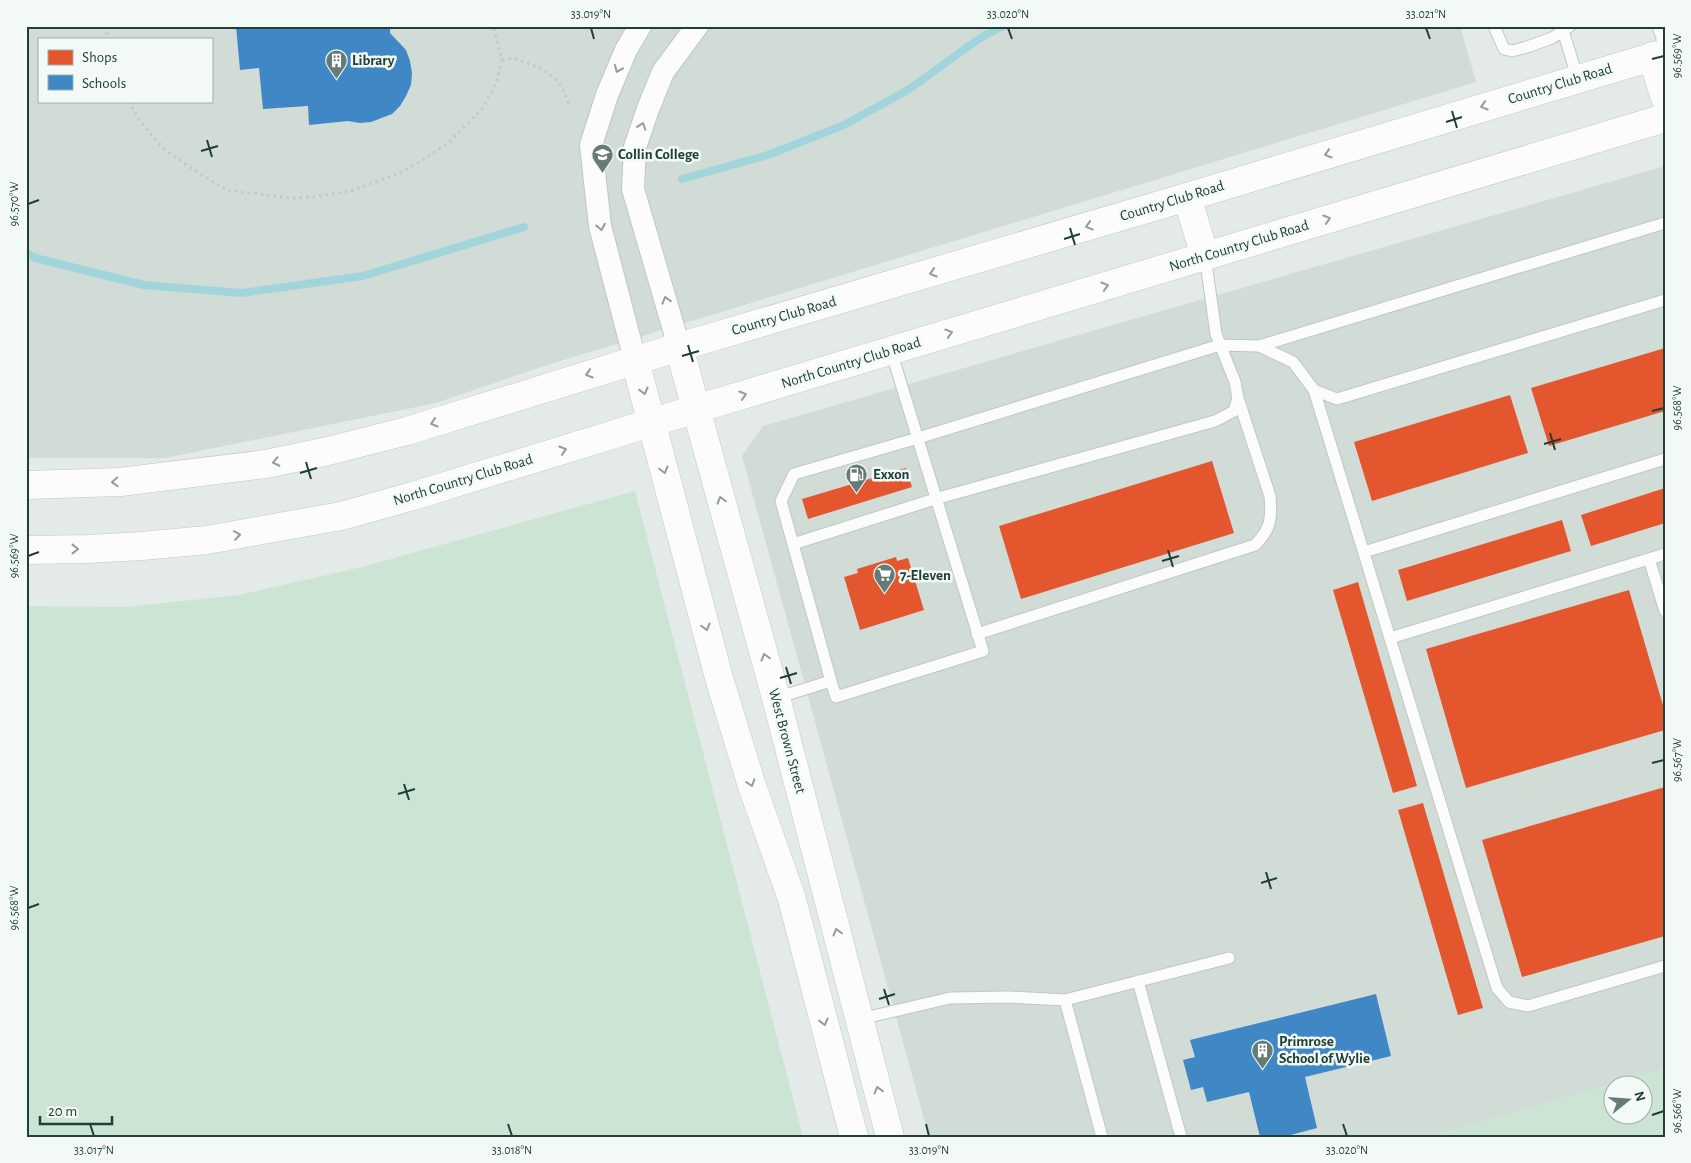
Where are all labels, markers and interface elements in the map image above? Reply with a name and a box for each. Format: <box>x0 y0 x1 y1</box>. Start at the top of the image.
text: 33.019°N <box>571 8 611 20</box>
text: 33.020°N <box>987 8 1029 20</box>
text: 33.021°N <box>1406 8 1446 20</box>
text: 96.569°W <box>1671 33 1683 78</box>
legend <box>38 38 212 102</box>
building icon: Library <box>324 48 348 79</box>
text: Shops <box>82 50 117 65</box>
place label: Library <box>352 53 395 68</box>
street label: Country Club Road <box>1506 61 1614 107</box>
one-way arrow <box>614 64 624 73</box>
text: Schools <box>82 76 126 91</box>
one-way arrow <box>1480 101 1488 111</box>
one-way arrow <box>636 122 646 130</box>
school or university icon: Collin College <box>590 142 614 173</box>
place label: Collin College <box>618 147 699 162</box>
one-way arrow <box>1325 148 1333 158</box>
street label: Country Club Road <box>1118 178 1226 224</box>
text: 96.570°W <box>8 181 20 226</box>
one-way arrow <box>1323 215 1331 225</box>
street label: North Country Club Road <box>1167 218 1311 274</box>
one-way arrow <box>1086 221 1094 231</box>
one-way arrow <box>595 222 605 231</box>
one-way arrow <box>930 267 938 277</box>
one-way arrow <box>1100 282 1108 292</box>
street label: Country Club Road <box>730 294 838 338</box>
one-way arrow <box>661 296 671 304</box>
one-way arrow <box>944 329 953 339</box>
street label: North Country Club Road <box>779 335 923 391</box>
one-way arrow <box>585 369 593 379</box>
text: 96.568°W <box>1671 385 1683 430</box>
one-way arrow <box>638 387 648 395</box>
one-way arrow <box>738 391 747 401</box>
one-way arrow <box>430 417 438 427</box>
one-way arrow <box>558 446 567 456</box>
street label: North Country Club Road <box>391 452 535 508</box>
one-way arrow <box>272 456 281 467</box>
fuel station icon: Exxon <box>845 462 869 493</box>
one-way arrow <box>659 465 669 473</box>
place label: Exxon <box>873 467 910 482</box>
one-way arrow <box>111 477 119 488</box>
one-way arrow <box>717 497 727 505</box>
one-way arrow <box>232 530 241 540</box>
text: 96.569°W <box>8 533 20 578</box>
one-way arrow <box>72 544 79 554</box>
supermarket icon: 7-Eleven <box>872 563 896 594</box>
place label: 7-Eleven <box>900 568 951 583</box>
one-way arrow <box>700 623 710 631</box>
one-way arrow <box>760 652 771 661</box>
street label: West Brown Street <box>766 687 808 795</box>
text: 96.567°W <box>1671 738 1683 782</box>
one-way arrow <box>746 778 756 787</box>
text: 96.568°W <box>8 885 20 930</box>
one-way arrow <box>833 929 843 937</box>
one-way arrow <box>818 1017 829 1026</box>
place label: Primrose School of Wylie <box>1279 1034 1370 1066</box>
building icon: Primrose School of Wylie <box>1251 1038 1275 1069</box>
north arrow <box>1604 1076 1654 1126</box>
one-way arrow <box>873 1085 884 1094</box>
text: 96.566°W <box>1671 1088 1683 1133</box>
text: N <box>1631 1090 1648 1103</box>
scale bar <box>40 1093 112 1125</box>
text: 20 m <box>48 1104 77 1119</box>
text: 33.017°N <box>74 1144 114 1156</box>
text: 33.018°N <box>492 1144 532 1156</box>
text: 33.019°N <box>909 1144 949 1156</box>
text: 33.020°N <box>1326 1144 1368 1156</box>

